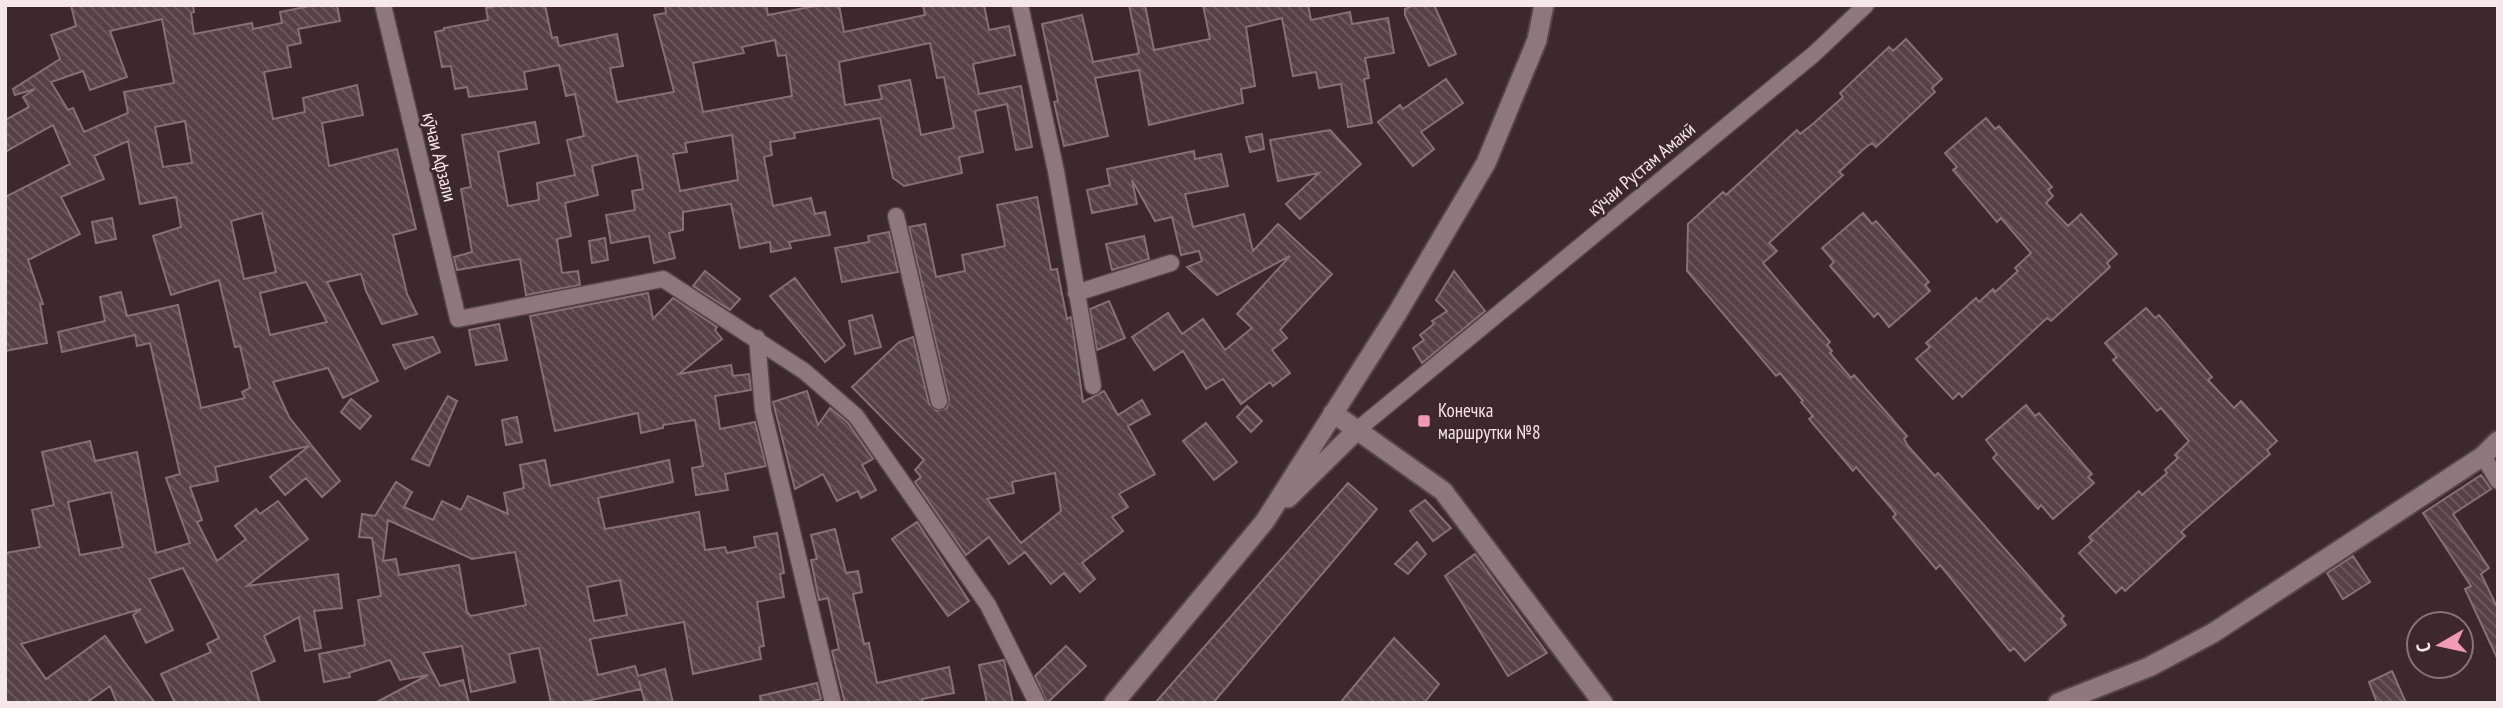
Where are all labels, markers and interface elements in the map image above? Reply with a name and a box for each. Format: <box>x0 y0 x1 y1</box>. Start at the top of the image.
street label: кӯчаи Афзали <box>417 110 463 204</box>
street label: кӯчаи Рустам Амакӣ <box>1582 117 1700 221</box>
place label: Конечка маршрутки №8 <box>1438 398 1540 444</box>
marker: Конечка маршрутки №8 <box>1416 413 1432 429</box>
north arrow <box>2405 610 2475 680</box>
text: С <box>2411 641 2436 654</box>

